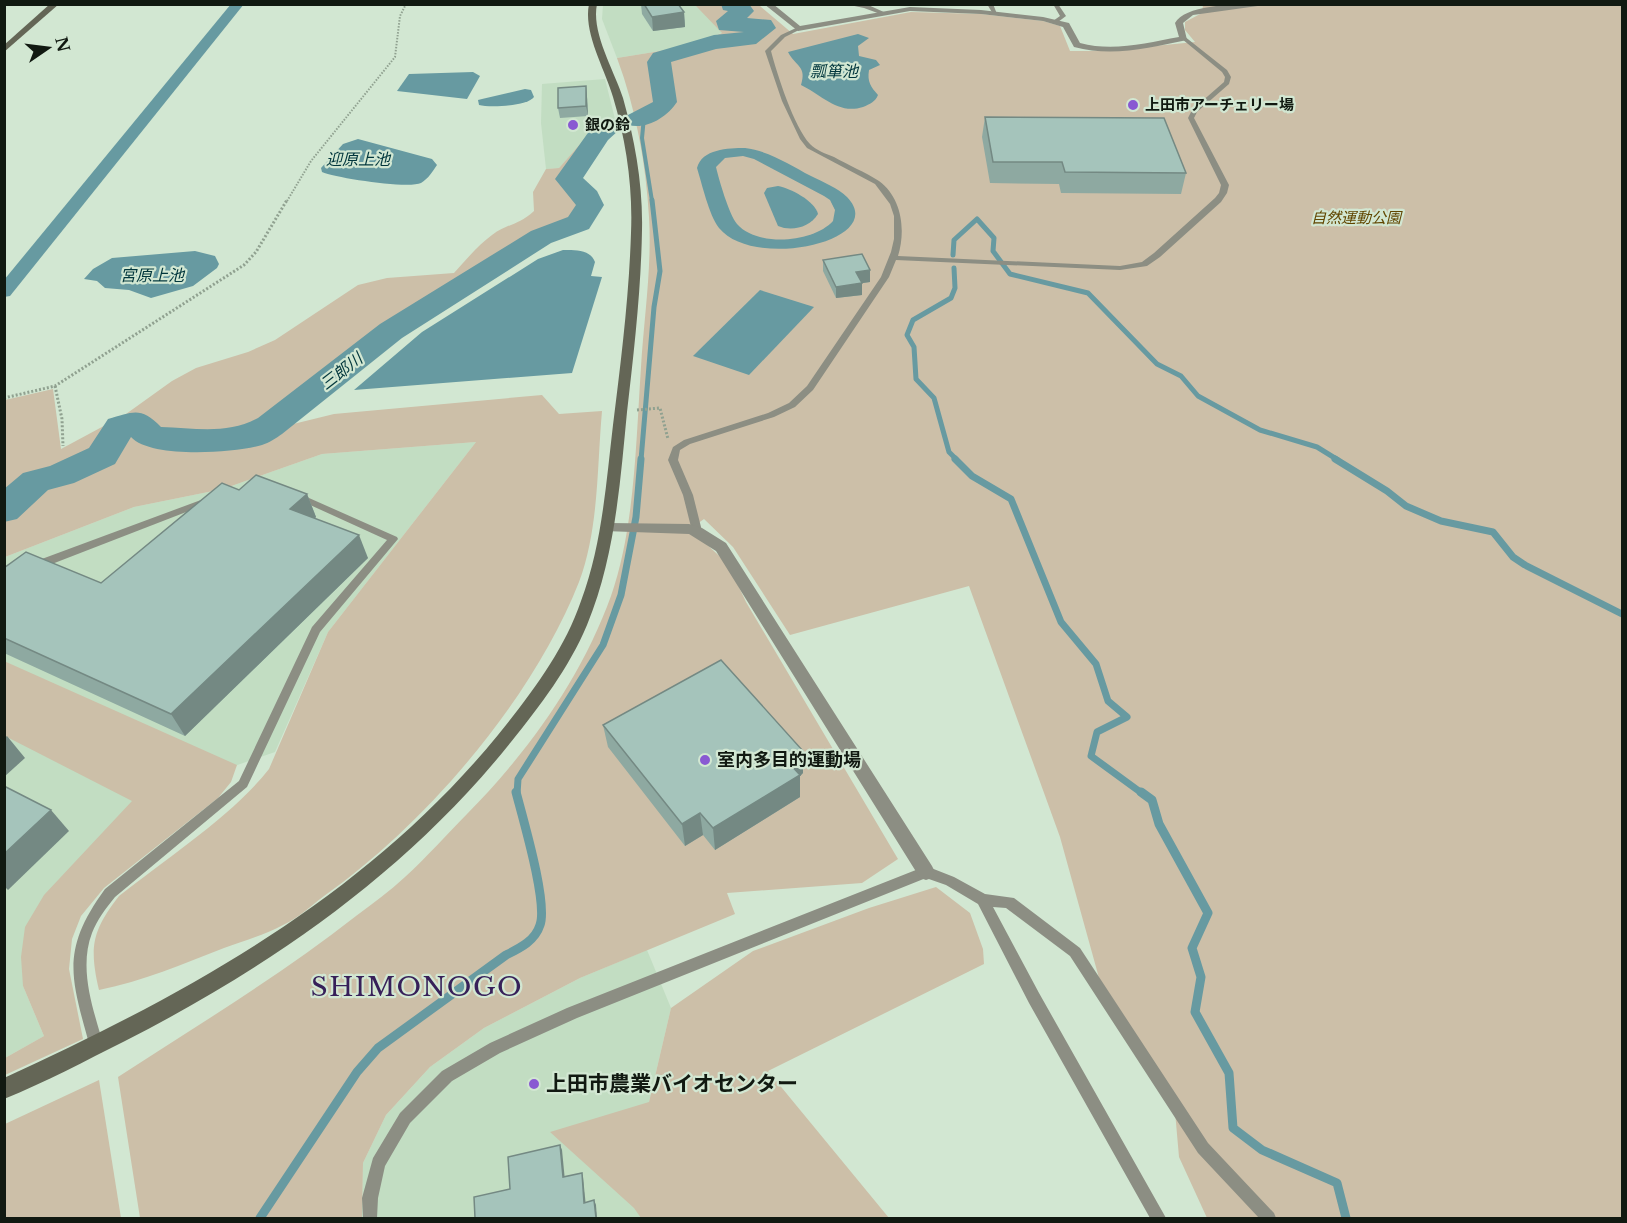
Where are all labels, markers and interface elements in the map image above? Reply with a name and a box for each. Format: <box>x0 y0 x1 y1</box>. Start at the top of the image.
north arrow <box>18 18 78 78</box>
text: N <box>51 35 74 54</box>
water label: 瓢箪池 <box>810 61 860 81</box>
place label: 上田市アーチェリー場 <box>1145 95 1294 114</box>
marker: 上田市アーチェリー場 <box>1126 98 1140 112</box>
place label: 銀の鈴 <box>585 115 630 134</box>
marker: 銀の鈴 <box>566 118 580 132</box>
water label: 迎原上池 <box>326 149 392 169</box>
park label: 自然運動公園 <box>1311 208 1403 227</box>
water label: 宮原上池 <box>120 265 186 285</box>
water label: 三郎川 <box>316 347 368 394</box>
place label: 室内多目的運動場 <box>717 749 861 771</box>
marker: 室内多目的運動場 <box>698 753 712 767</box>
district label: SHIMONOGO <box>311 971 523 1003</box>
place label: 上田市農業バイオセンター <box>546 1071 798 1097</box>
marker: 上田市農業バイオセンター <box>527 1077 541 1091</box>

